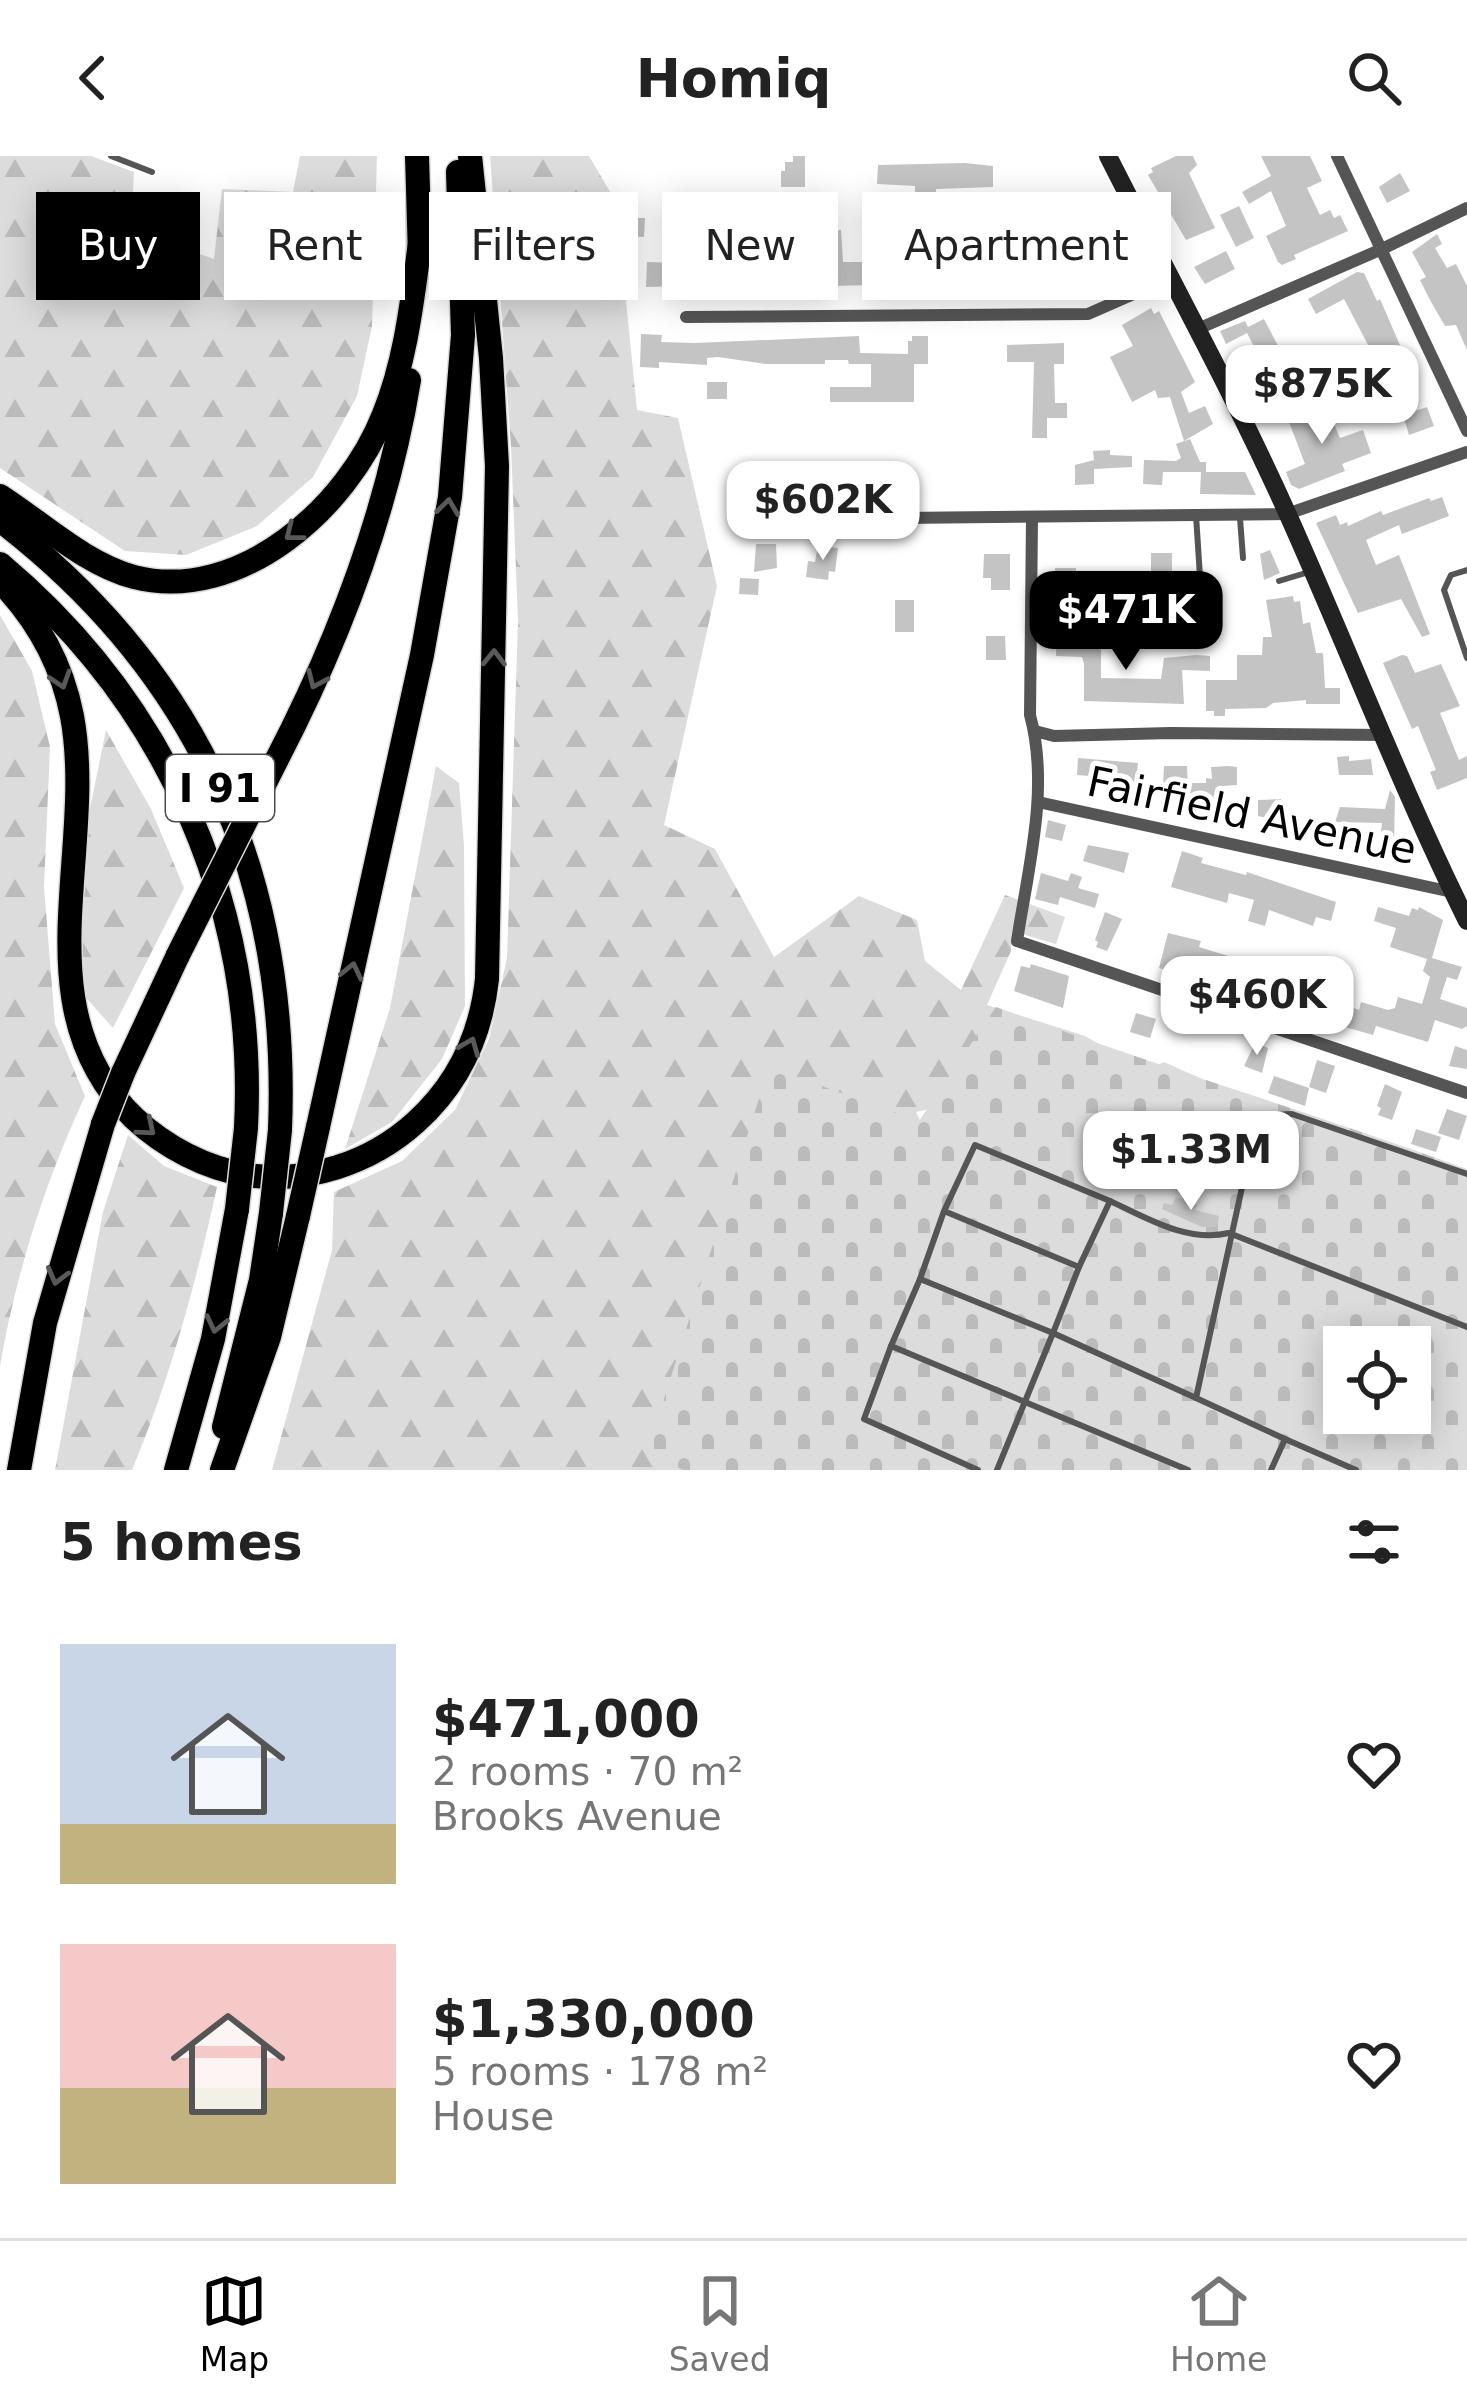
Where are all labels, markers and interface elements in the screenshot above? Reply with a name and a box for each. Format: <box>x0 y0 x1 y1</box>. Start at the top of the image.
icon: back <box>60 45 126 111</box>
icon: search <box>1341 45 1407 111</box>
text: Homiq <box>636 47 831 110</box>
chip: Buy <box>36 192 200 300</box>
chip: Rent <box>224 192 405 300</box>
chip: Filters <box>429 192 638 300</box>
chip: New <box>662 192 838 300</box>
chip: Apartment <box>862 192 1171 300</box>
pin: $875K <box>1238 345 1406 447</box>
text: $875K <box>1253 361 1391 406</box>
pin: $602K <box>739 461 907 563</box>
text: $602K <box>754 477 892 522</box>
one-way arrow <box>434 498 460 517</box>
one-way arrow <box>284 519 306 540</box>
pin: $471K <box>1042 571 1210 673</box>
text: $471K <box>1057 587 1195 632</box>
one-way arrow <box>480 648 506 667</box>
one-way arrow <box>47 668 71 689</box>
one-way arrow <box>306 668 330 690</box>
road number: I 91 <box>166 755 274 821</box>
street label: Fairfield Avenue <box>1083 757 1421 874</box>
pin: $460K <box>1173 956 1341 1058</box>
one-way arrow <box>338 962 363 982</box>
text: $460K <box>1188 972 1326 1017</box>
one-way arrow <box>456 1036 480 1057</box>
pin: $1.33M <box>1093 1111 1289 1213</box>
one-way arrow <box>133 1113 155 1135</box>
text: $1.33M <box>1110 1127 1272 1172</box>
one-way arrow <box>46 1265 71 1286</box>
one-way arrow <box>204 1314 229 1334</box>
map controls <box>1323 1326 1431 1434</box>
button: locate <box>1323 1326 1431 1434</box>
icon: filters <box>1341 1509 1407 1575</box>
text: 5 homes <box>60 1513 303 1572</box>
text: $471,000 <box>432 1690 700 1749</box>
icon: home <box>156 1692 300 1836</box>
icon: heart <box>1341 1731 1407 1797</box>
text: 2 rooms · 70 m² <box>432 1749 743 1794</box>
text: Brooks Avenue <box>432 1794 722 1839</box>
text: $1,330,000 <box>432 1990 755 2049</box>
icon: home <box>156 1992 300 2136</box>
icon: heart <box>1341 2031 1407 2097</box>
text: 5 rooms · 178 m² <box>432 2049 768 2094</box>
text: House <box>432 2094 554 2139</box>
tab: Map <box>200 2268 269 2379</box>
tab: Saved <box>669 2268 771 2379</box>
tab: Home <box>1170 2268 1267 2379</box>

